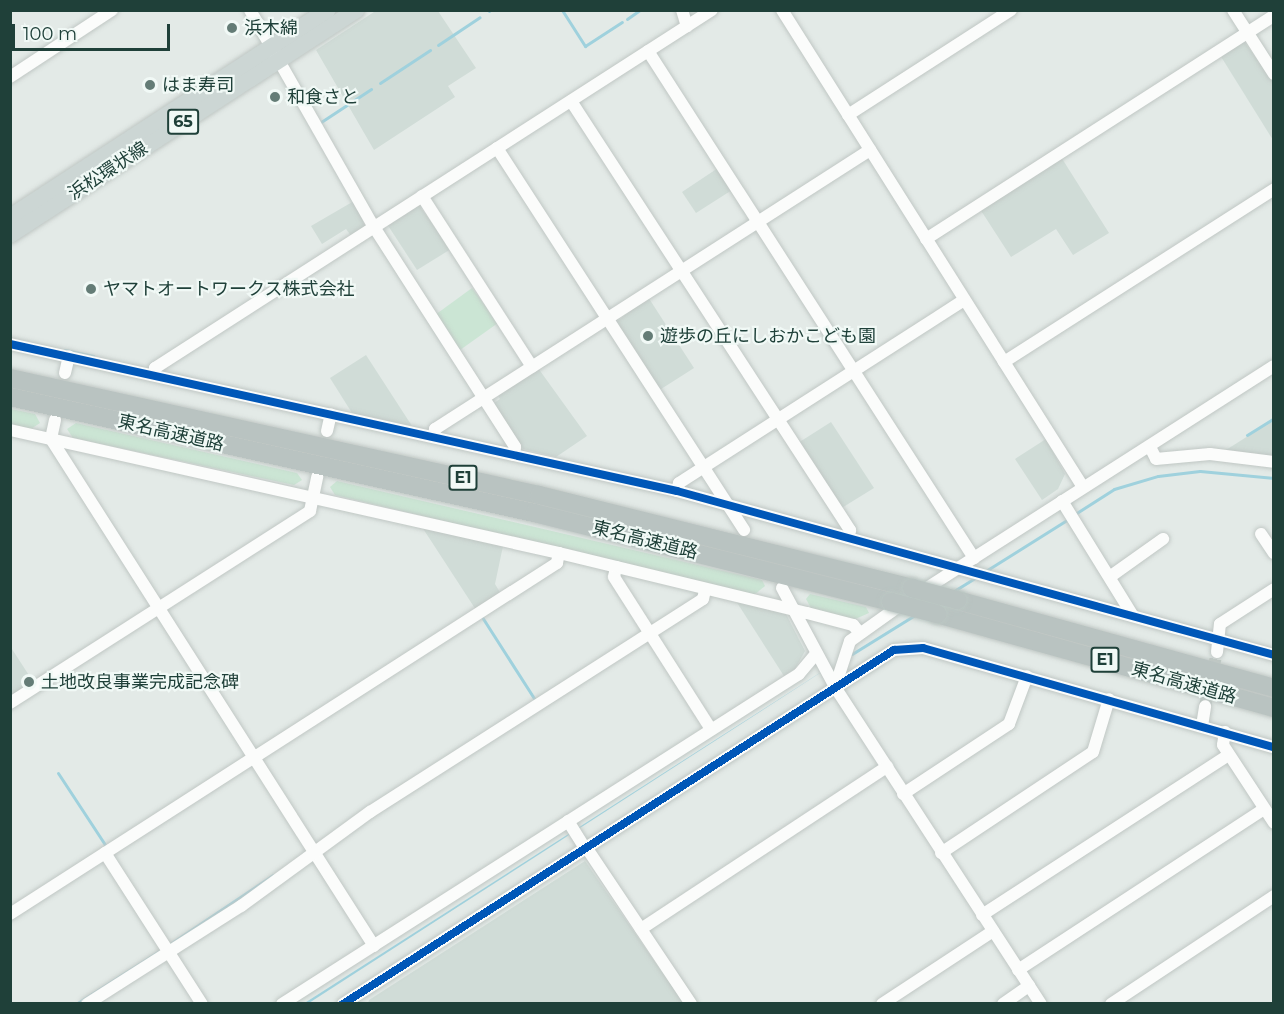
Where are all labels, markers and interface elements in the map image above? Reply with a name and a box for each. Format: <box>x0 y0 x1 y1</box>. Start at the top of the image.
scale bar <box>15 12 172 50</box>
place label: 浜木綿 <box>244 17 298 39</box>
marker: 浜木綿 <box>225 21 239 35</box>
text: 100 m <box>23 23 77 45</box>
place label: はま寿司 <box>162 74 234 96</box>
marker: はま寿司 <box>143 78 157 92</box>
place label: 和食さと <box>287 86 359 108</box>
marker: 和食さと <box>268 90 282 104</box>
road number: 65 <box>166 109 200 135</box>
street label: 浜松環状線 <box>64 137 152 205</box>
place label: ヤマトオートワークス株式会社 <box>103 278 355 300</box>
marker: ヤマトオートワークス株式会社 <box>84 282 98 296</box>
place label: 遊歩の丘にしおかこども園 <box>660 325 876 347</box>
marker: 遊歩の丘にしおかこども園 <box>641 329 655 343</box>
street label: 東名高速道路 <box>116 410 226 456</box>
road number: E1 <box>448 465 478 491</box>
street label: 東名高速道路 <box>590 516 700 564</box>
road number: E1 <box>1090 647 1120 673</box>
street label: 東名高速道路 <box>1129 658 1239 708</box>
place label: 土地改良事業完成記念碑 <box>41 671 239 693</box>
marker: 土地改良事業完成記念碑 <box>22 675 36 689</box>

